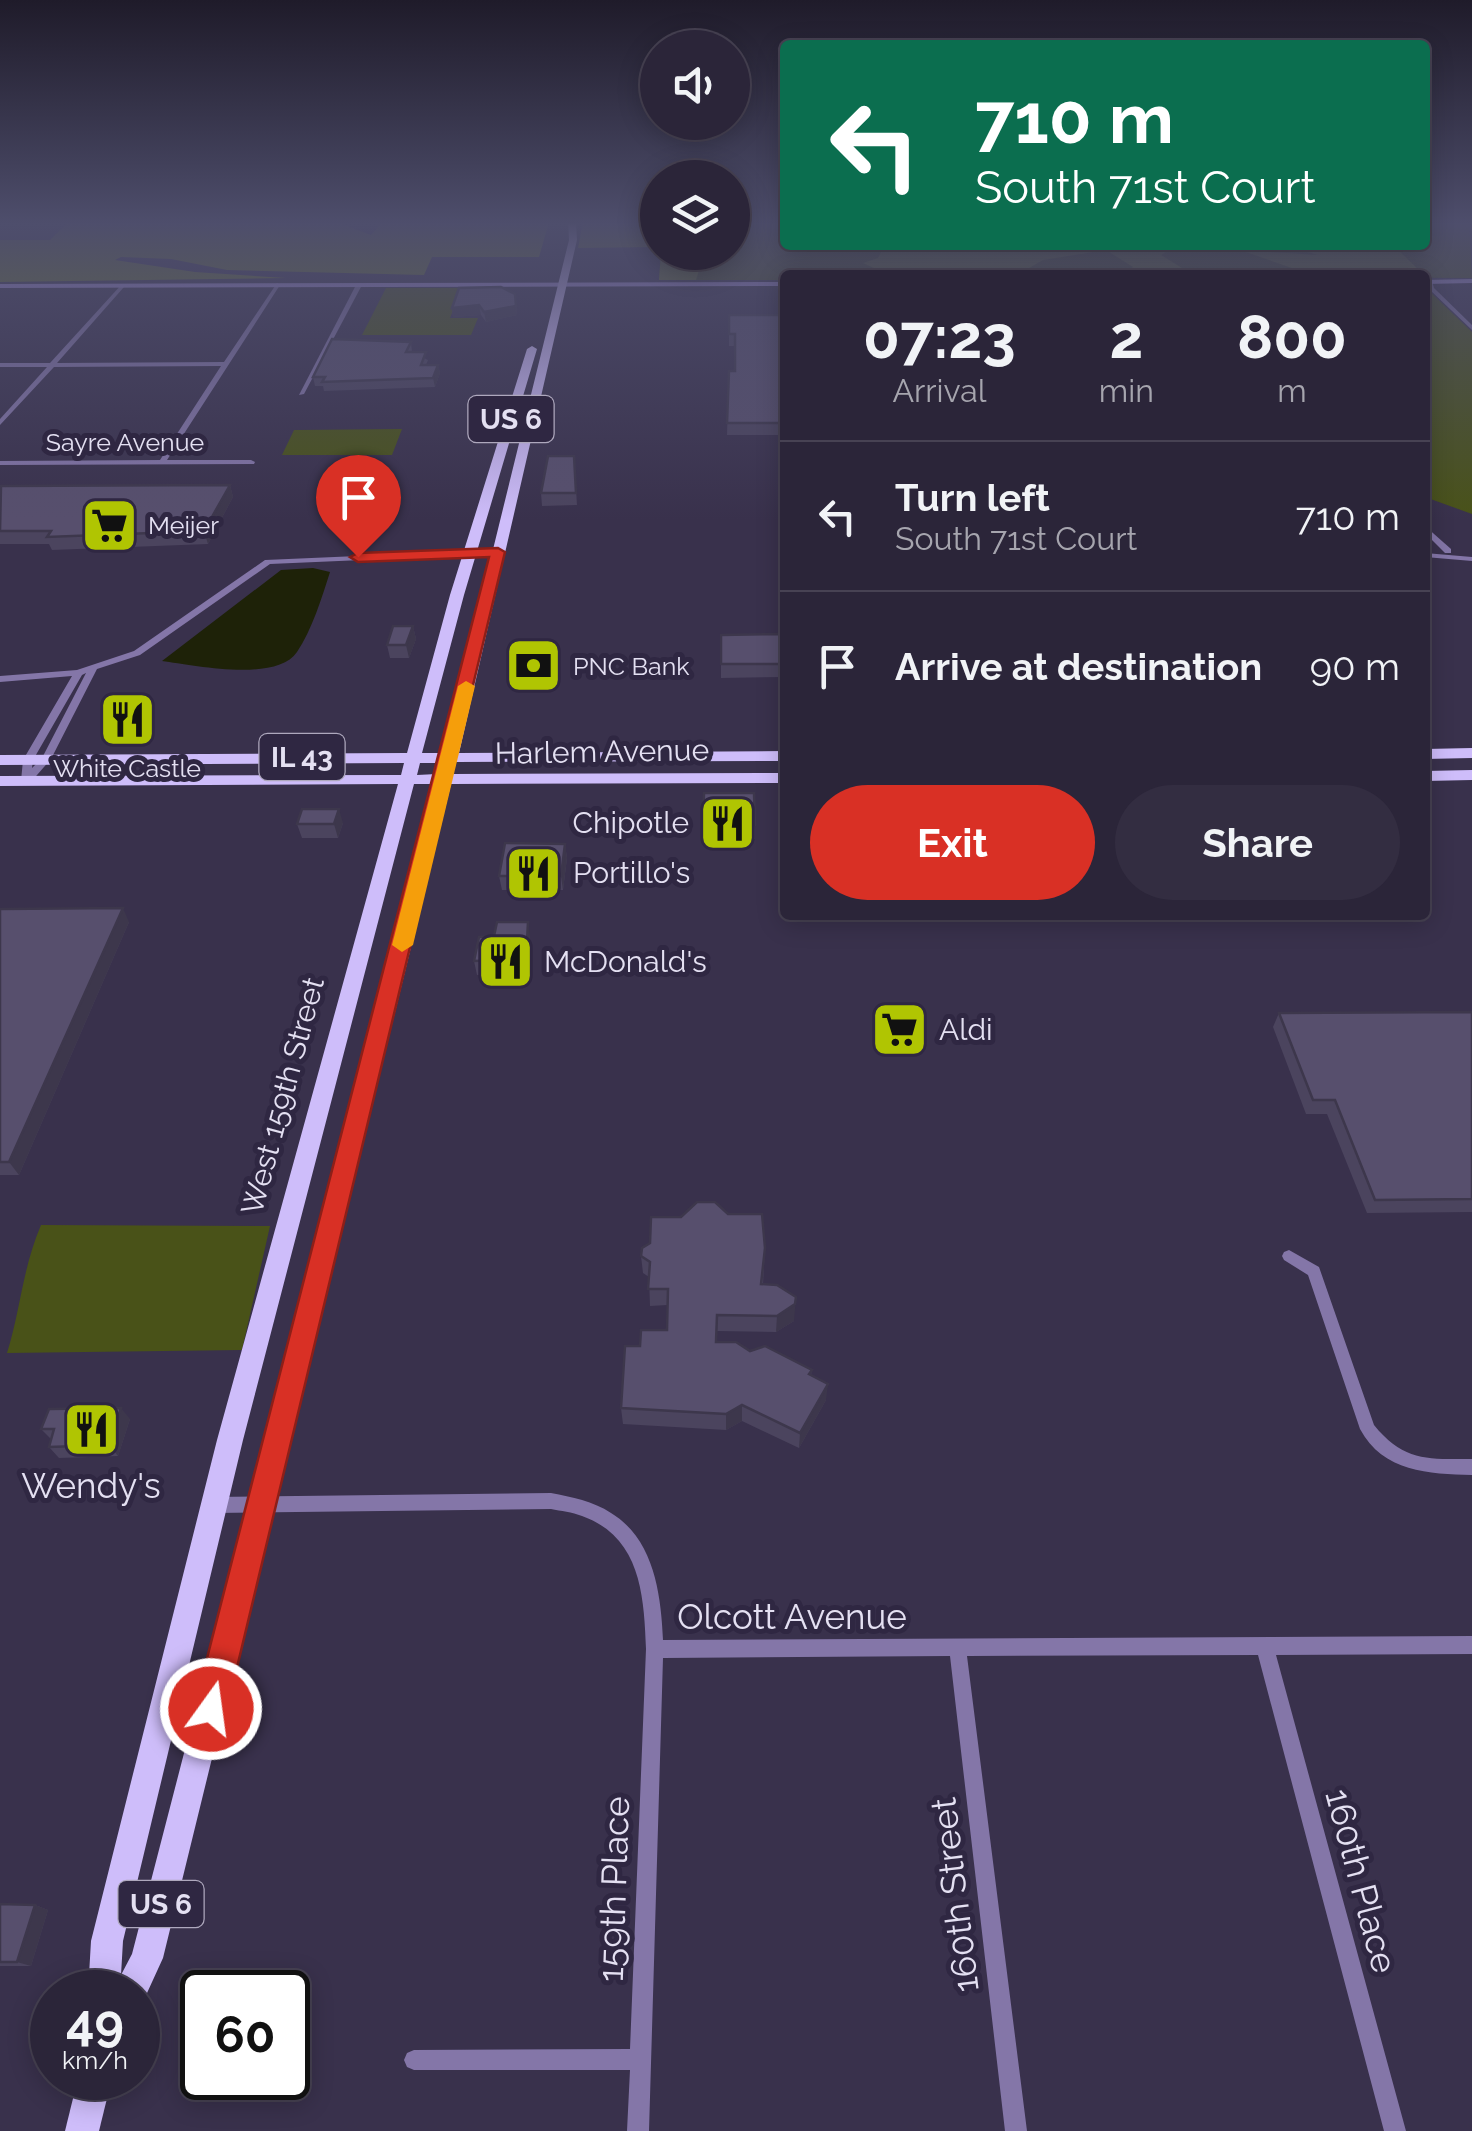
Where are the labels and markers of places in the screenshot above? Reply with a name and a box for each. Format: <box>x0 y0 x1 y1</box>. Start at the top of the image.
pin <box>316 455 401 558</box>
supermarket icon: Meijer <box>79 495 139 555</box>
place label: Meijer <box>148 510 219 540</box>
bank icon: PNC Bank <box>504 636 564 696</box>
place label: PNC Bank <box>573 651 690 681</box>
restaurant icon: White Castle <box>97 689 157 749</box>
place label: White Castle <box>53 753 201 783</box>
restaurant icon: Chipotle <box>698 793 758 853</box>
place label: Chipotle <box>572 805 689 840</box>
restaurant icon: Portillo's <box>504 843 564 903</box>
place label: Portillo's <box>573 855 690 890</box>
restaurant icon: McDonald's <box>475 932 535 992</box>
place label: McDonald's <box>544 944 707 979</box>
supermarket icon: Aldi <box>870 1000 930 1060</box>
place label: Aldi <box>939 1012 993 1047</box>
restaurant icon: Wendy's <box>61 1400 121 1460</box>
place label: Wendy's <box>21 1465 161 1506</box>

